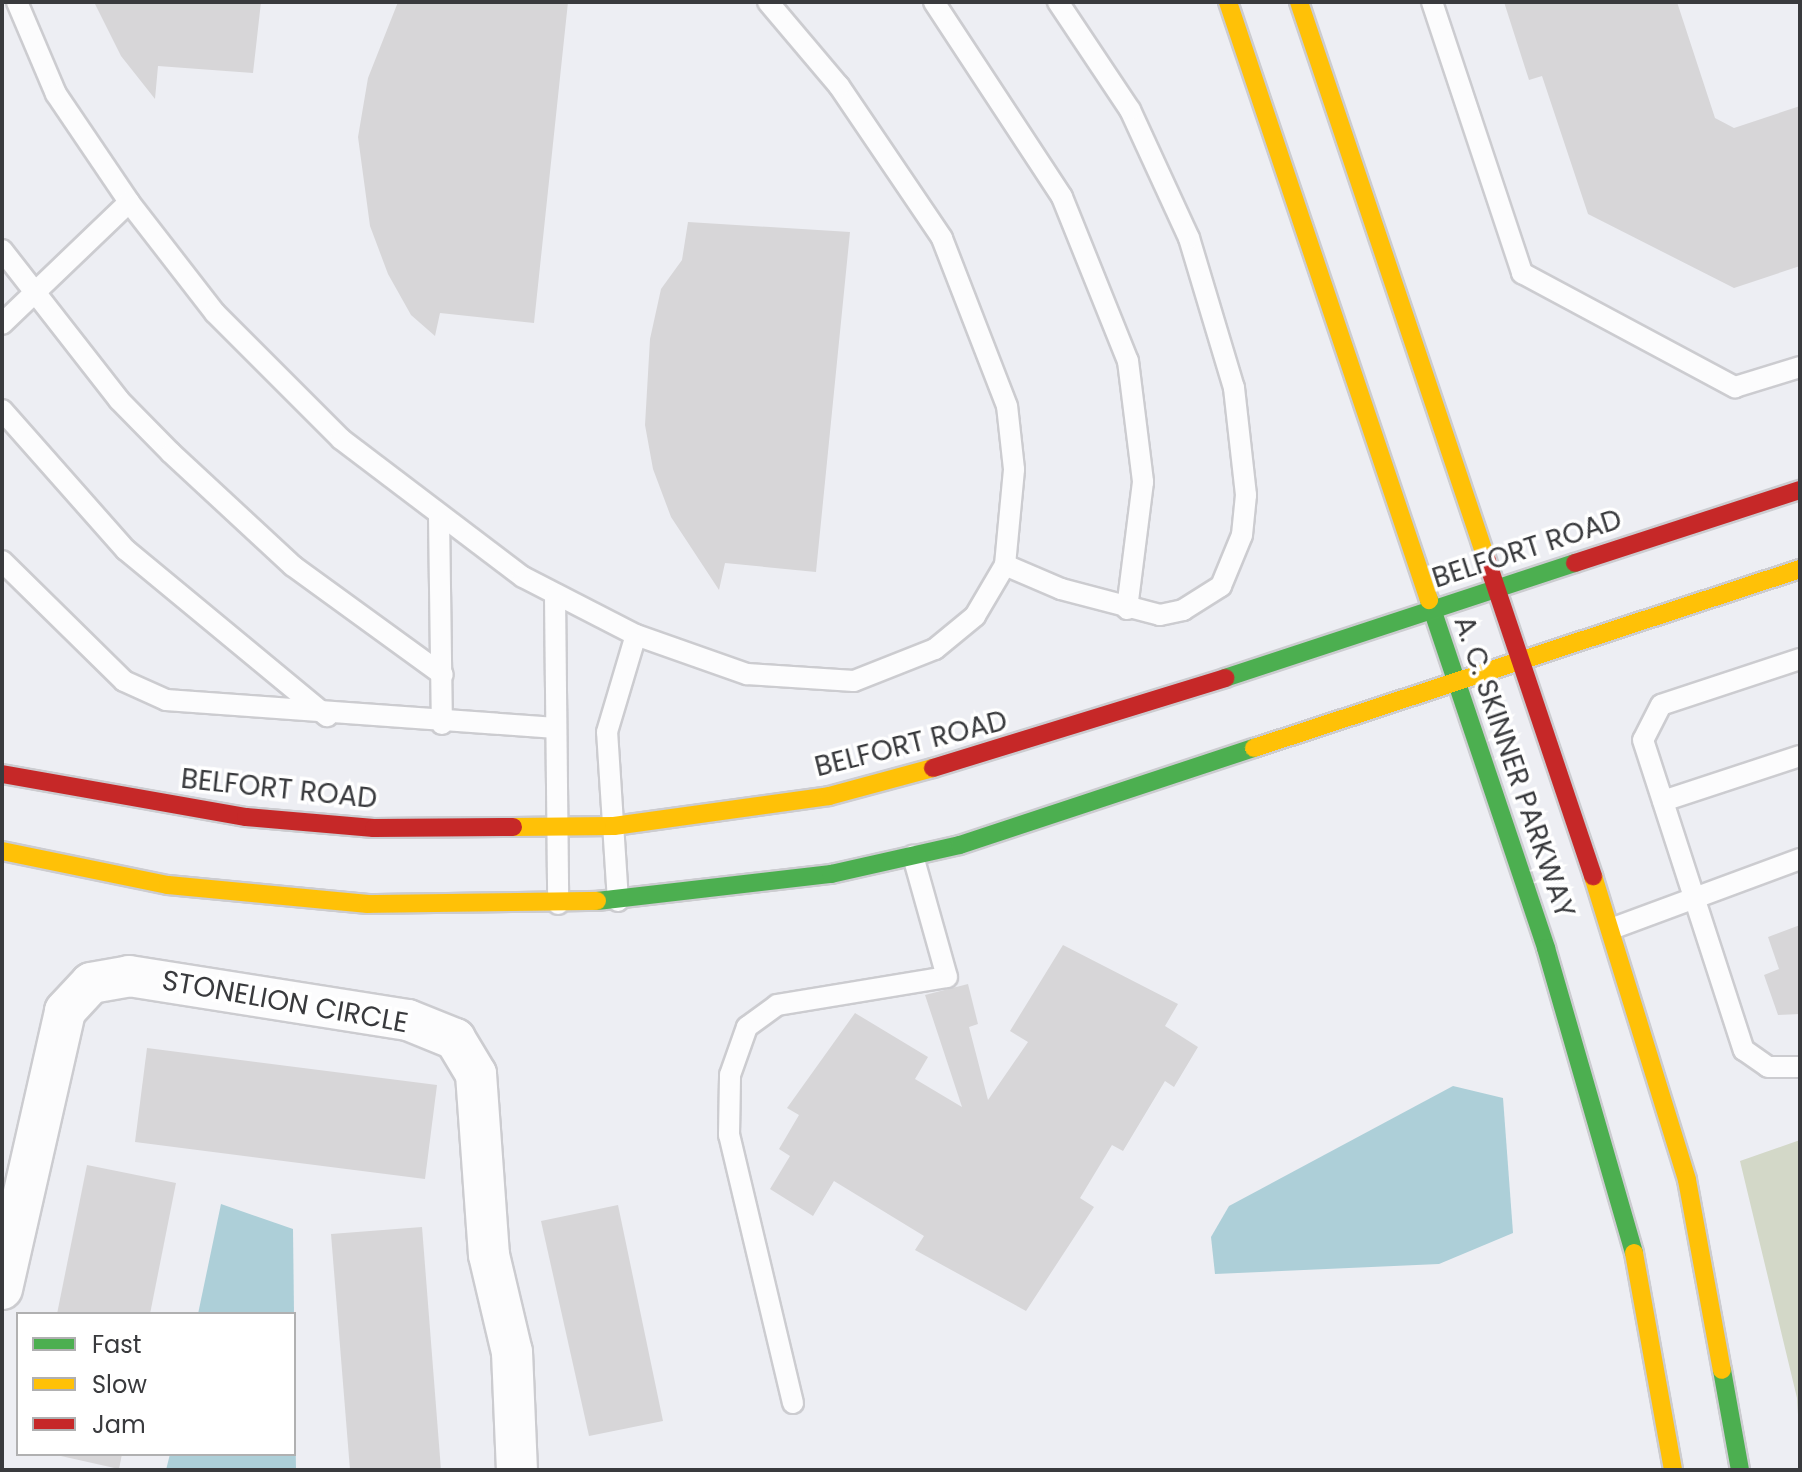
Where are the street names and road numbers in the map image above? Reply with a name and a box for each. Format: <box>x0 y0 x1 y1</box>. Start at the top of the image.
street label: BELFORT ROAD <box>1428 503 1626 595</box>
street label: A. C. SKINNER PARKWAY <box>1447 612 1581 922</box>
street label: BELFORT ROAD <box>811 704 1011 784</box>
street label: BELFORT ROAD <box>179 762 379 816</box>
street label: STONELION CIRCLE <box>159 964 411 1040</box>

